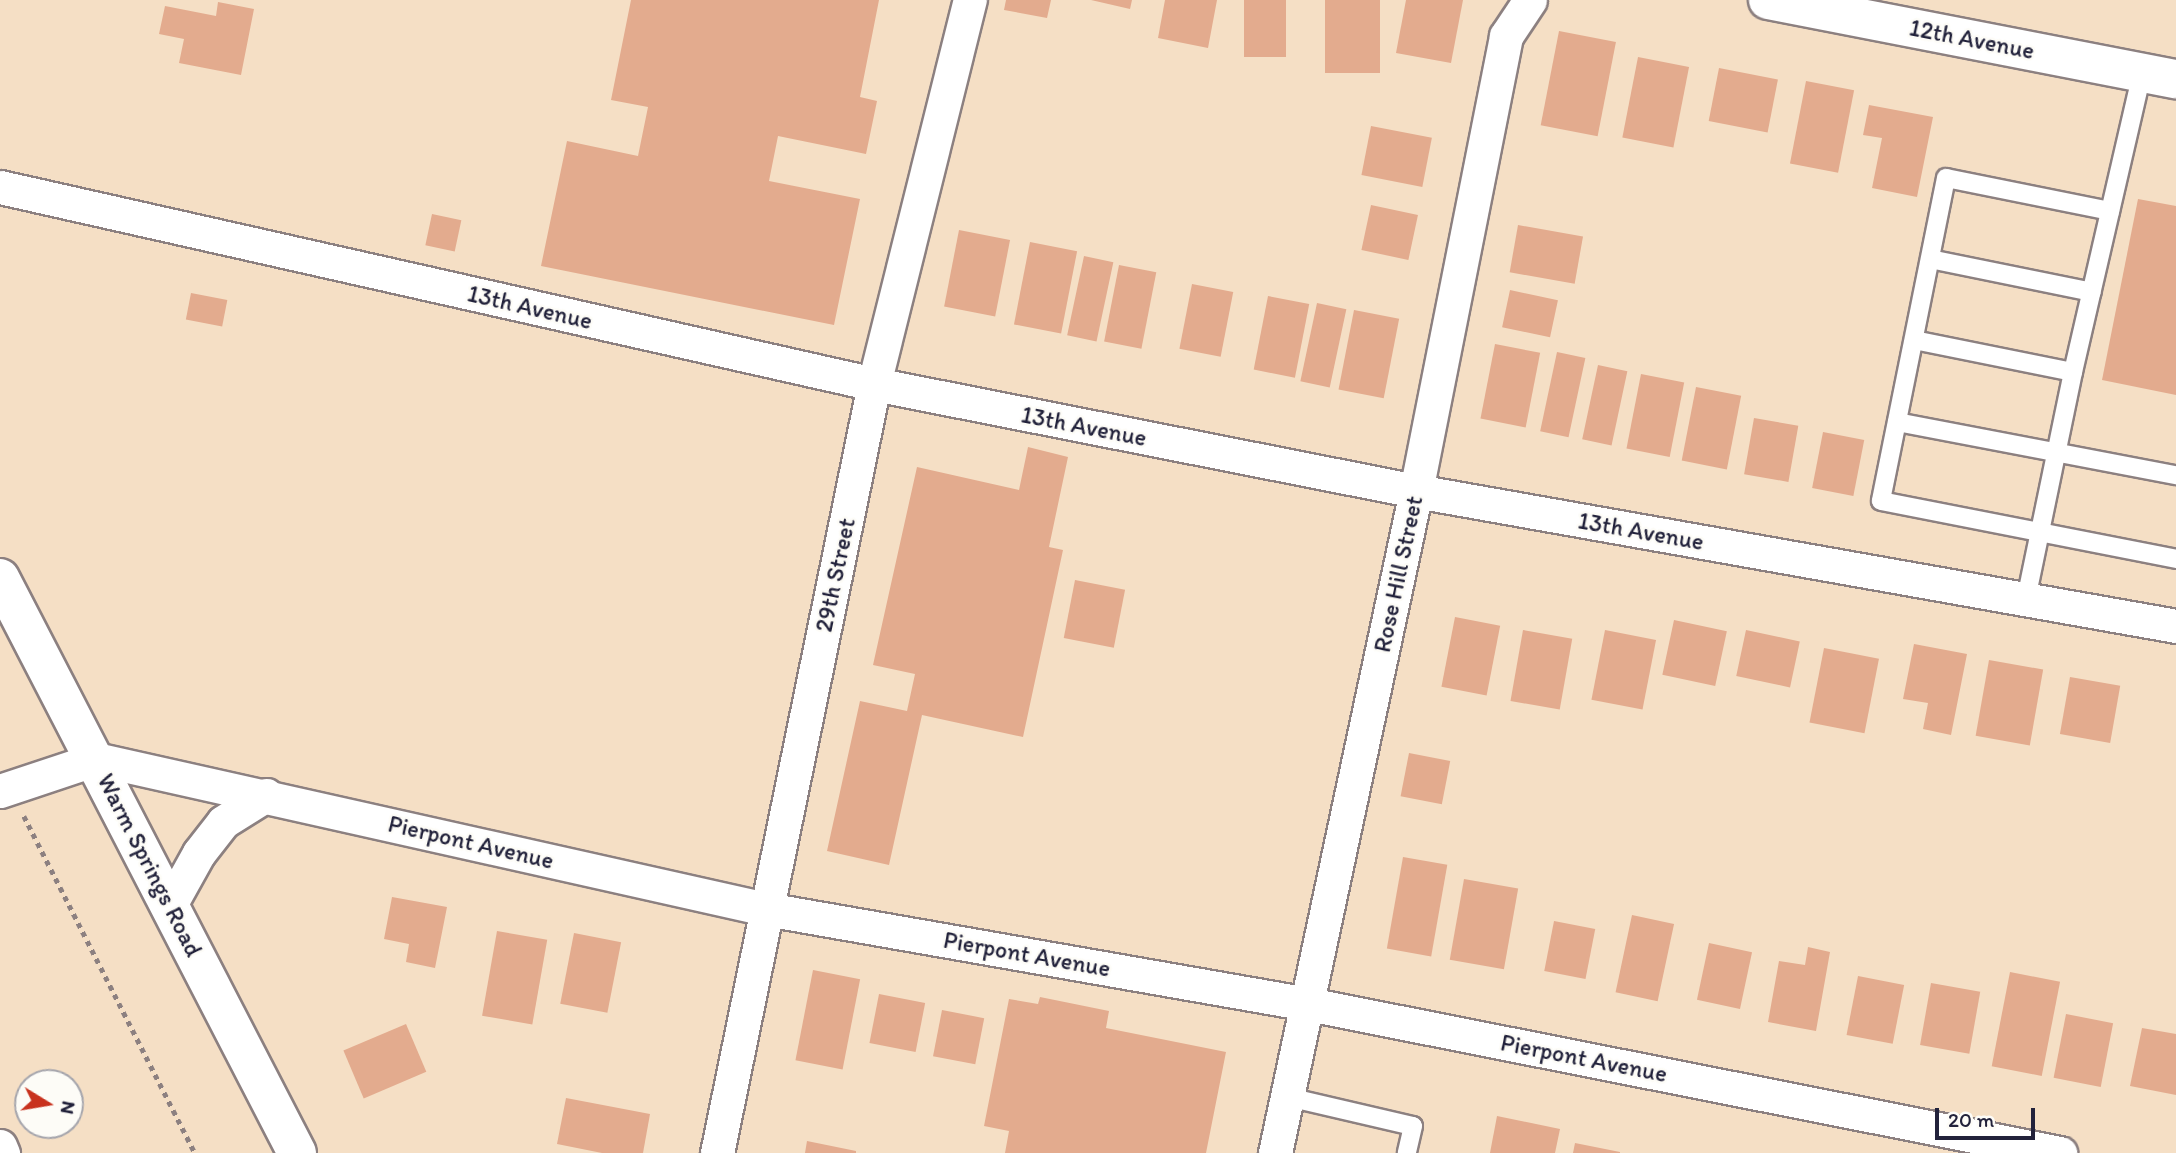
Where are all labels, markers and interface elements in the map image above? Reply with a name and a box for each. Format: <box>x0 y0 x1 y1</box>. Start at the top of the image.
street label: 12th Avenue <box>1908 13 2036 65</box>
street label: 13th Avenue <box>465 279 595 335</box>
street label: 13th Avenue <box>1019 400 1149 452</box>
street label: Rose Hill Street <box>1367 493 1429 655</box>
street label: 13th Avenue <box>1576 506 1706 556</box>
street label: 29th Street <box>809 516 861 634</box>
street label: Warm Springs Road <box>91 769 209 961</box>
street label: Pierpont Avenue <box>386 809 556 875</box>
street label: Pierpont Avenue <box>942 925 1112 983</box>
street label: Pierpont Avenue <box>1499 1028 1669 1088</box>
north arrow <box>14 1069 84 1139</box>
scale bar <box>1938 1094 2038 1138</box>
text: N <box>56 1099 81 1116</box>
text: 20 m <box>1948 1107 1994 1132</box>

